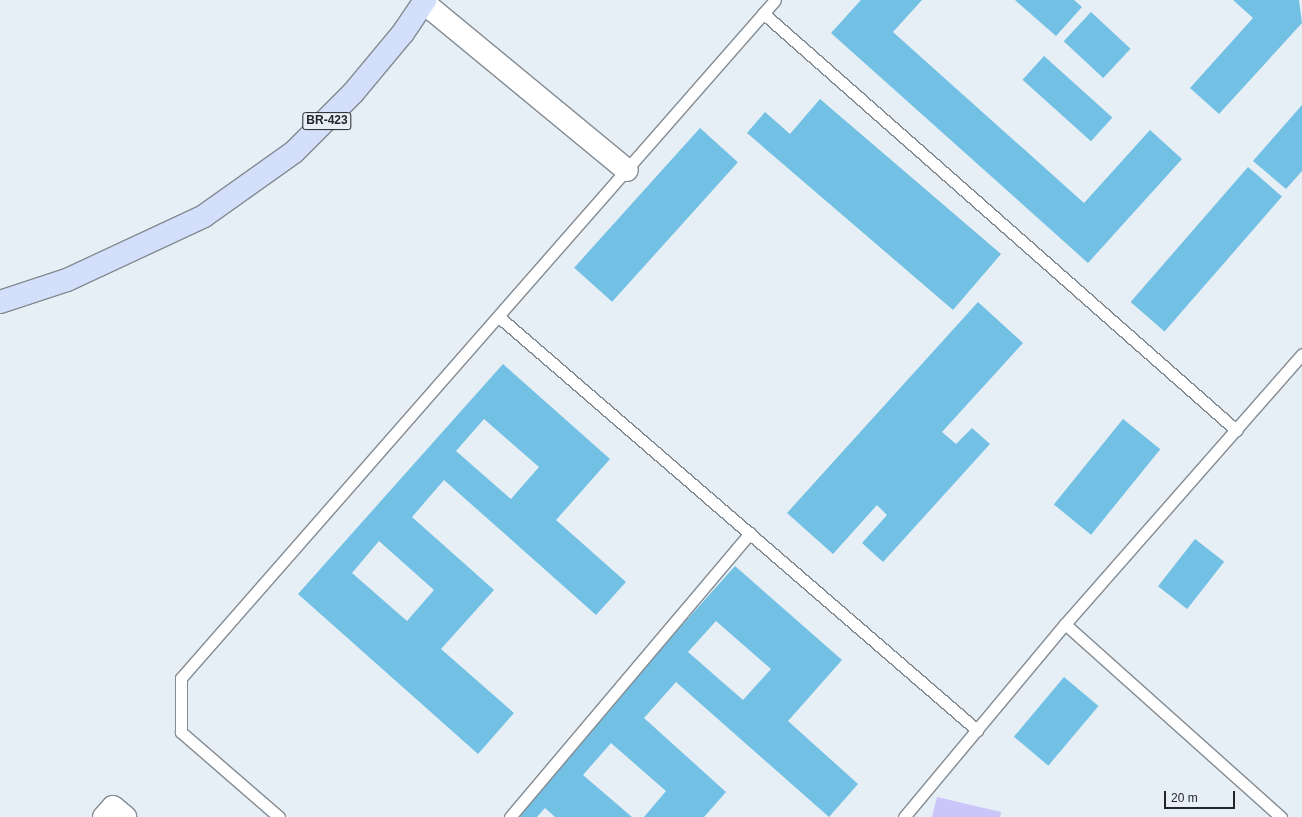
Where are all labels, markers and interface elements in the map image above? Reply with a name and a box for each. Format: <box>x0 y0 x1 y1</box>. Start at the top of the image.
road number: BR-423 <box>302 111 352 131</box>
scale bar <box>1166 783 1237 809</box>
text: 20 m <box>1171 791 1198 805</box>

